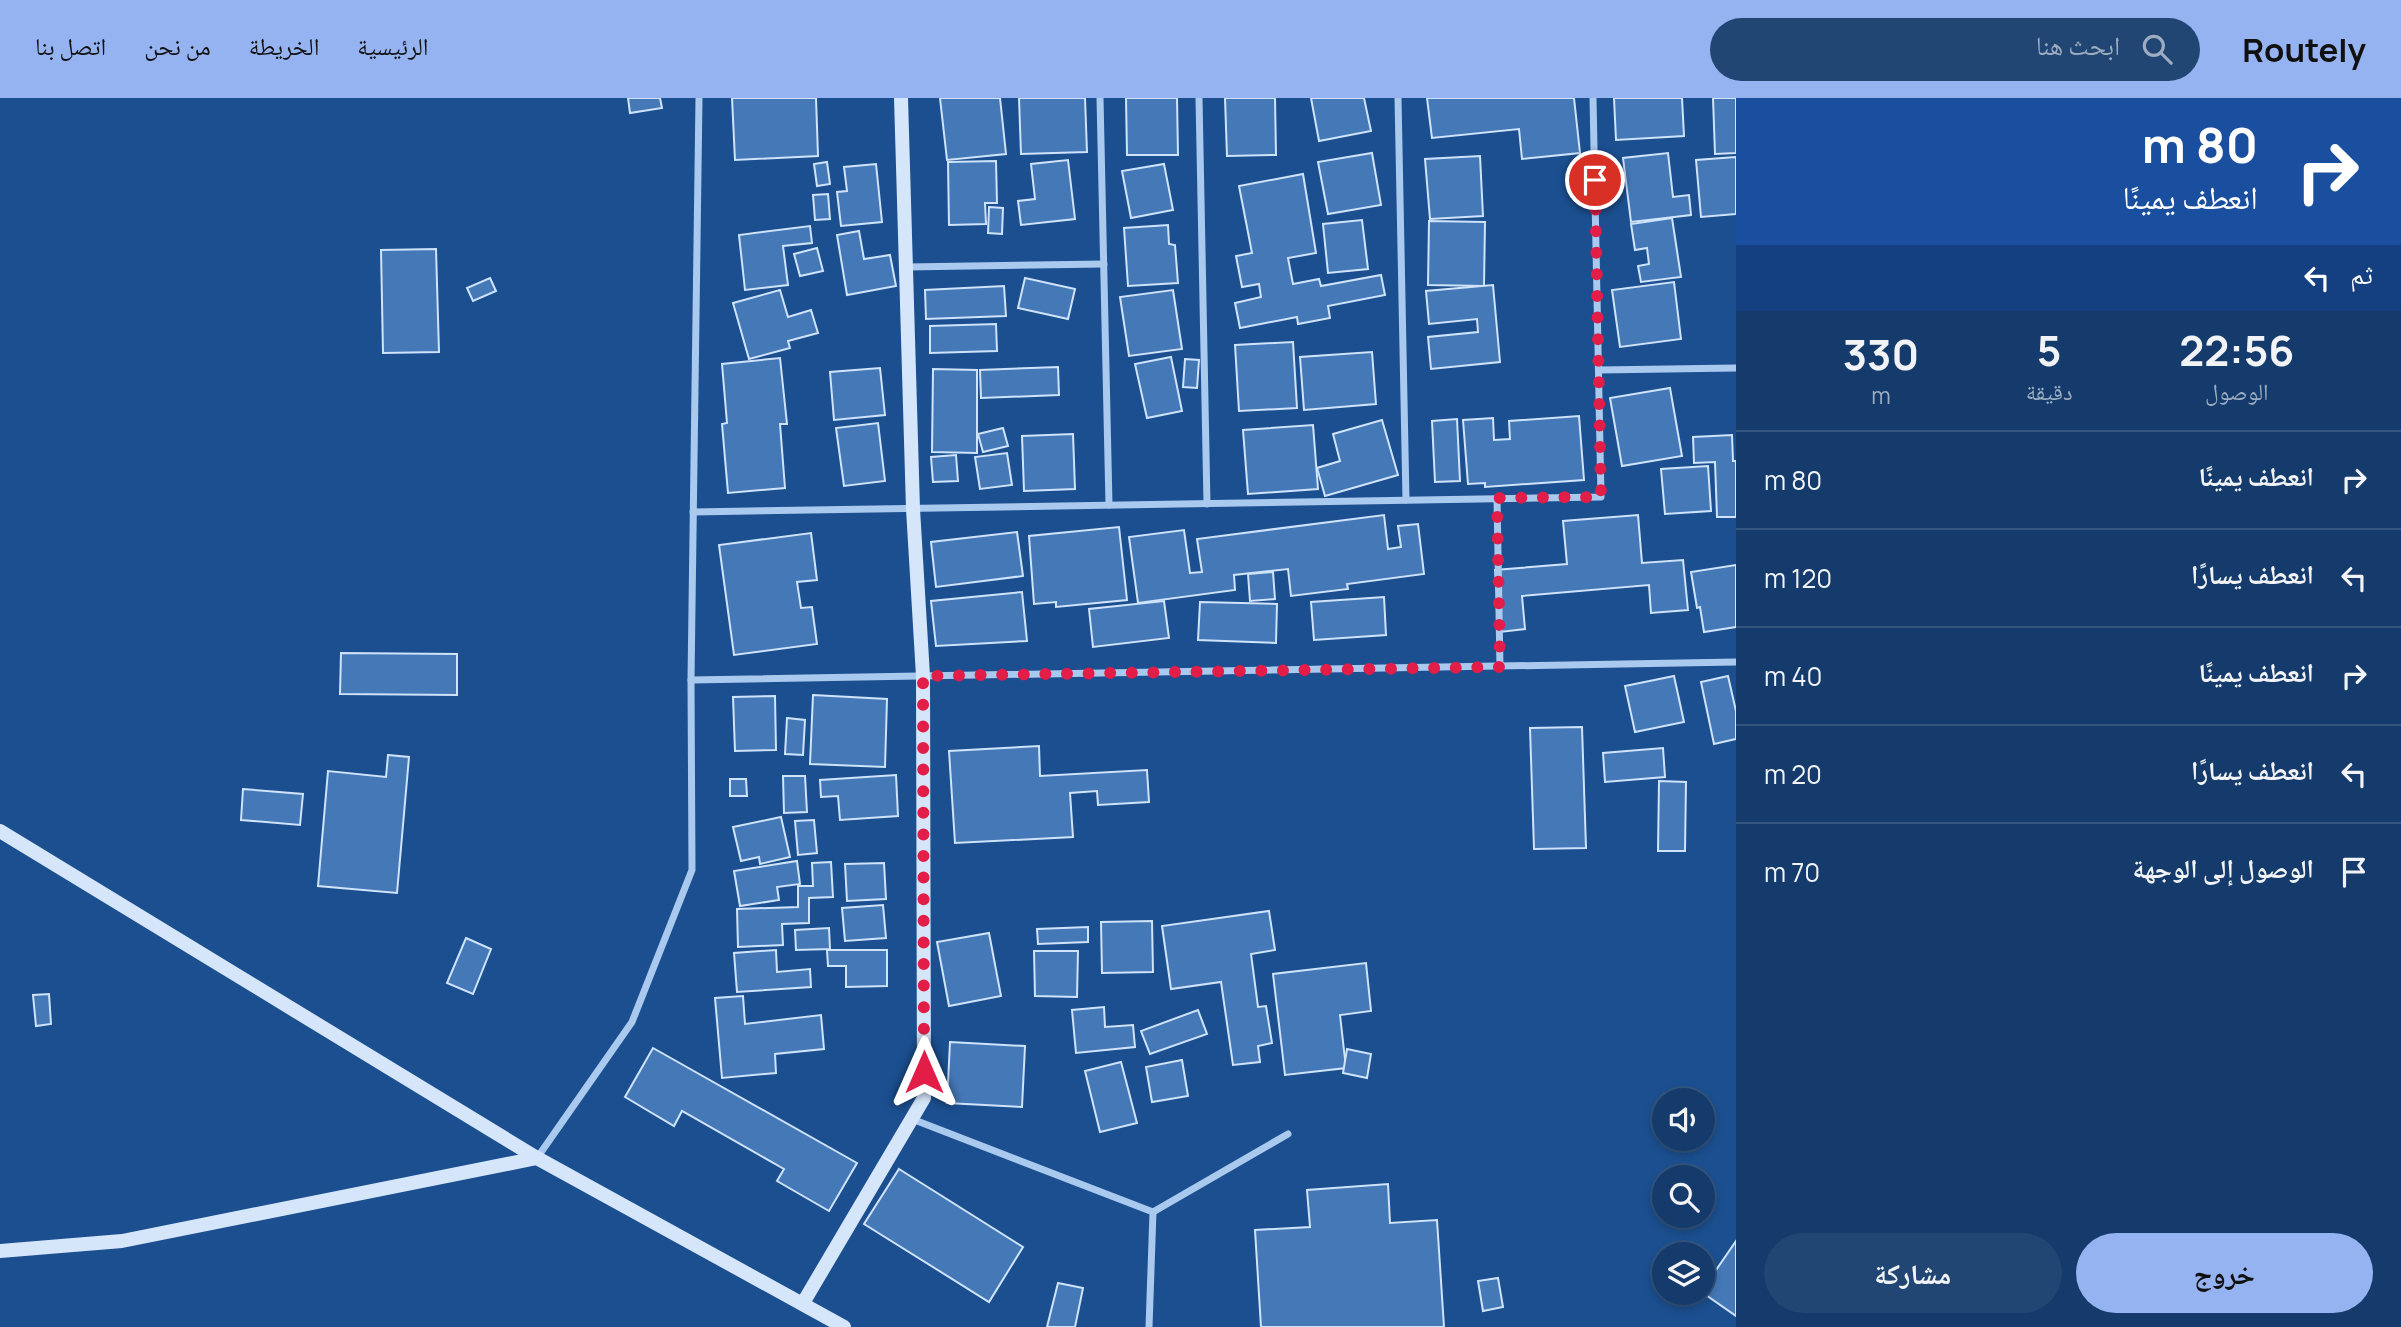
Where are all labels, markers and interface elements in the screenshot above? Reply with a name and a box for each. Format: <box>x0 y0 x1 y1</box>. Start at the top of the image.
search box <box>1710 18 2200 81</box>
text: ابحث هنا <box>2036 27 2120 63</box>
text: Routely <box>2242 27 2366 72</box>
text: اتصل بنا <box>35 29 106 62</box>
text: من نحن <box>144 29 211 62</box>
text: الخريطة <box>249 29 319 62</box>
text: الرئيسية <box>357 29 429 62</box>
icon: search <box>2138 30 2176 68</box>
text: 80 m <box>2142 111 2258 178</box>
icon: right <box>2282 126 2373 217</box>
pin <box>1565 150 1625 210</box>
icon: arrive <box>1576 161 1614 199</box>
text: انعطف يمينًا <box>2123 175 2258 219</box>
text: ثم <box>2350 256 2373 292</box>
icon: left <box>2298 259 2336 297</box>
text: 5 <box>2037 321 2061 379</box>
text: 22:56 <box>2179 321 2294 379</box>
text: 330 <box>1843 325 1919 383</box>
text: دقيقة <box>2026 375 2073 407</box>
text: الوصول <box>2205 375 2269 407</box>
text: m <box>1871 379 1891 411</box>
text: انعطف يمينًا <box>2199 458 2314 494</box>
icon: right <box>2335 461 2373 499</box>
text: 80 m <box>1764 462 1822 498</box>
text: انعطف يسارًا <box>2191 556 2314 592</box>
icon: left <box>2335 559 2373 597</box>
text: 120 m <box>1764 560 1832 596</box>
text: انعطف يمينًا <box>2199 654 2314 690</box>
icon: right <box>2335 657 2373 695</box>
text: 40 m <box>1764 658 1822 694</box>
text: انعطف يسارًا <box>2191 752 2314 788</box>
icon: left <box>2335 755 2373 793</box>
text: 20 m <box>1764 756 1822 792</box>
text: الوصول إلى الوجهة <box>2133 850 2314 886</box>
icon: arrive <box>2335 853 2373 891</box>
text: 70 m <box>1764 854 1820 890</box>
position arrow <box>887 1035 961 1109</box>
map controls <box>1652 1088 1715 1305</box>
button: sound <box>1652 1088 1715 1151</box>
button: search <box>1652 1165 1715 1228</box>
button: مشاركة <box>1764 1233 2062 1313</box>
button: خروج <box>2076 1233 2373 1313</box>
button: layers <box>1652 1242 1715 1305</box>

